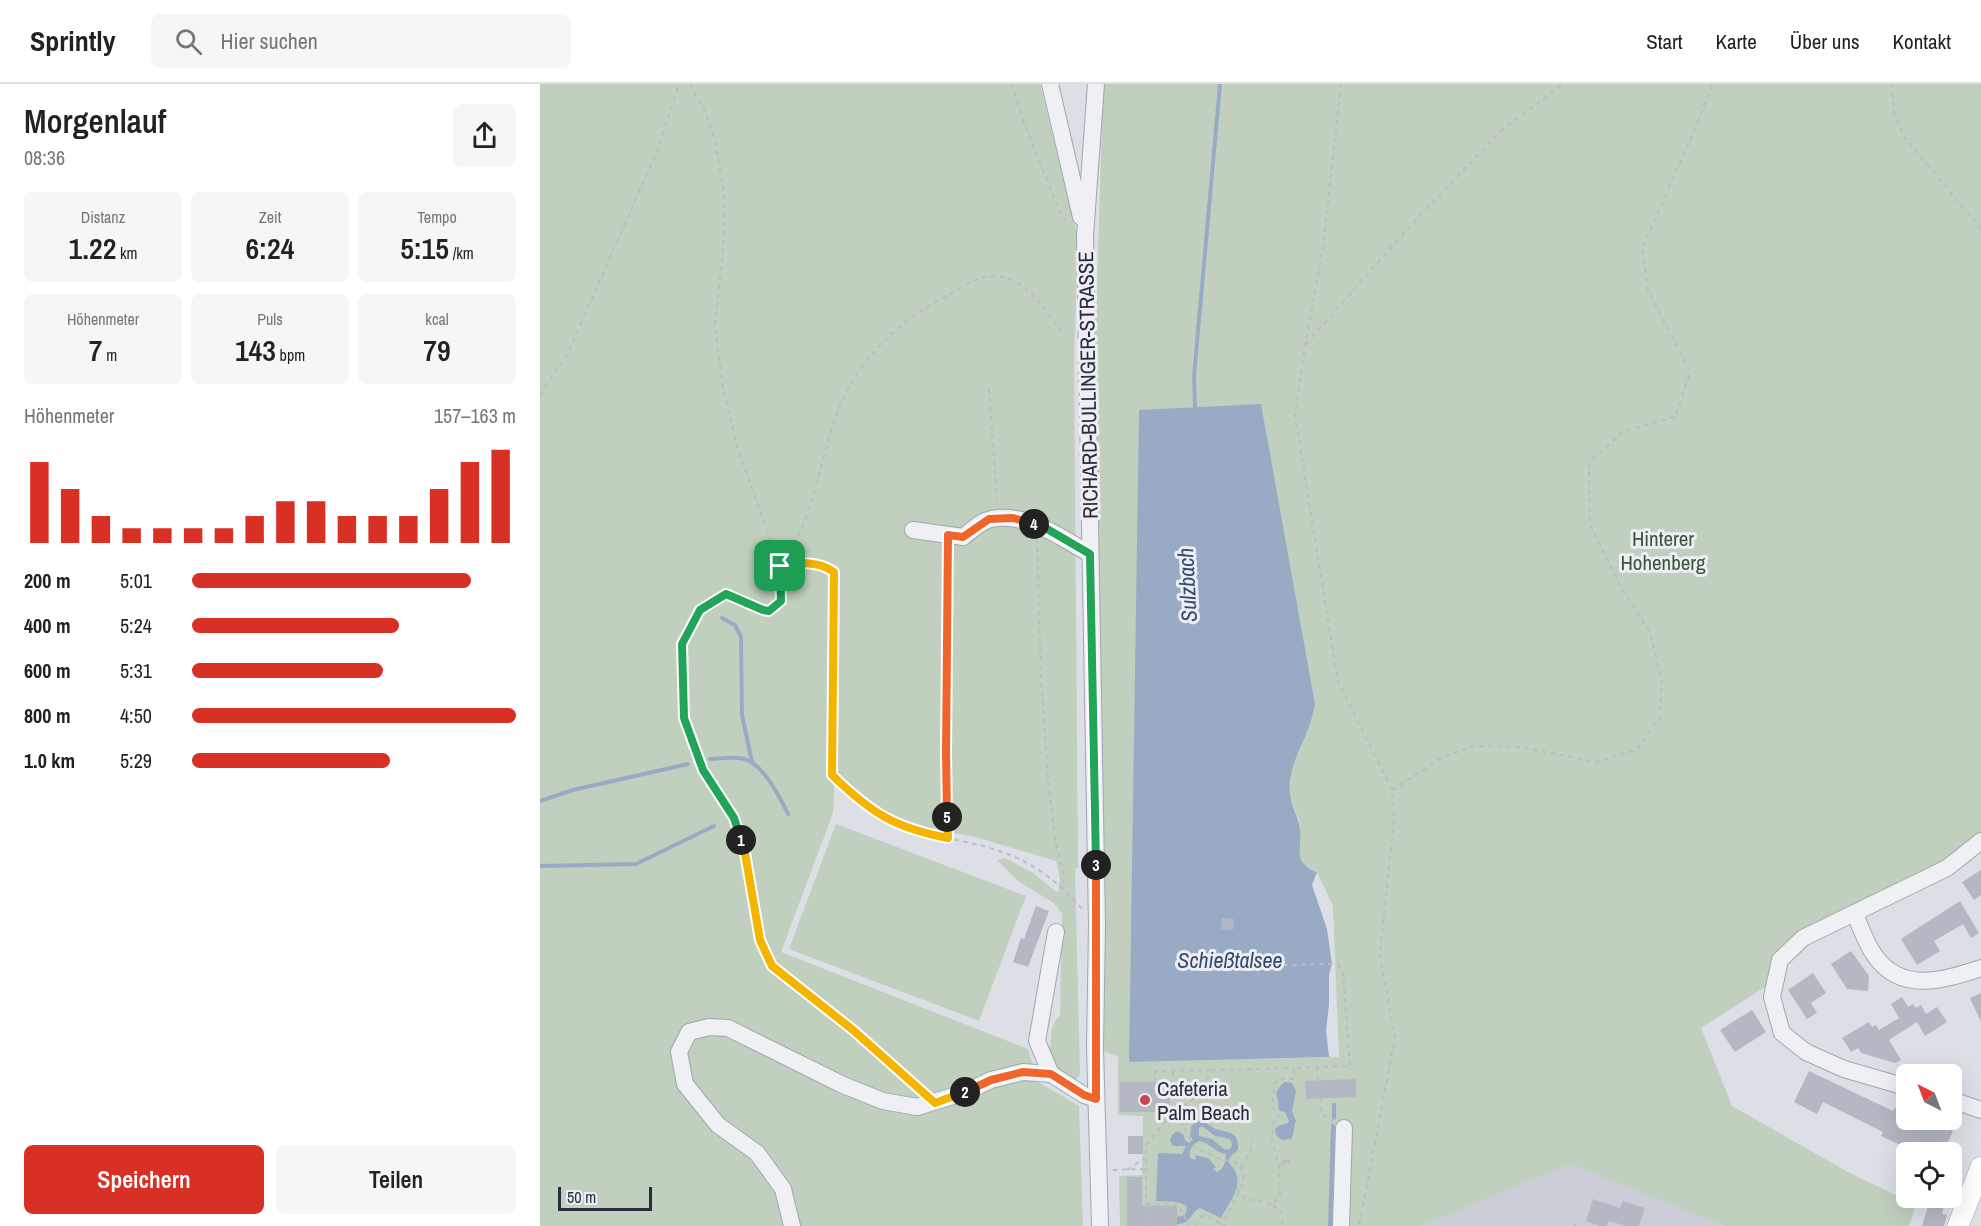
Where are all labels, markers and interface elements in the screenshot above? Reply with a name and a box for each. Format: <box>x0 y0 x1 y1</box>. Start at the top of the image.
search box <box>151 14 571 68</box>
text: Sprintly <box>30 22 115 60</box>
icon: search <box>172 25 205 58</box>
text: Hier suchen <box>220 26 318 56</box>
text: Start <box>1646 27 1683 56</box>
text: Karte <box>1716 27 1757 56</box>
text: Über uns <box>1790 27 1860 56</box>
text: Kontakt <box>1893 27 1951 56</box>
text: Morgenlauf <box>24 99 166 143</box>
button: share <box>453 104 516 167</box>
text: 08:36 <box>24 144 65 171</box>
text: Distanz <box>81 206 125 228</box>
text: Zeit <box>259 206 281 228</box>
text: Tempo <box>417 206 457 228</box>
text: 1.22 <box>68 228 116 268</box>
text: 6:24 <box>246 228 294 268</box>
text: 5:15 <box>400 228 449 268</box>
text: km <box>116 242 138 264</box>
text: /km <box>449 242 474 264</box>
street label: RICHARD-BULLINGER-STRASSE <box>1071 251 1105 519</box>
text: Höhenmeter <box>67 308 139 330</box>
text: Puls <box>257 308 283 330</box>
text: kcal <box>425 308 449 330</box>
text: 7 <box>89 330 103 370</box>
text: 143 <box>235 330 276 370</box>
text: 79 <box>423 330 451 370</box>
text: m <box>103 344 117 366</box>
text: bpm <box>276 344 305 366</box>
text: Höhenmeter <box>24 402 114 429</box>
text: 157–163 m <box>434 402 516 429</box>
pin: 4 <box>1019 509 1049 539</box>
text: 4 <box>1030 513 1038 535</box>
park label: Hinterer Hohenberg <box>1620 524 1706 577</box>
pin <box>754 540 805 591</box>
water label: Sulzbach <box>1170 547 1204 623</box>
icon: arrive <box>763 549 796 582</box>
text: 200 m <box>24 567 71 594</box>
text: 5:01 <box>120 567 152 594</box>
text: 400 m <box>24 612 71 639</box>
text: 5:24 <box>120 612 152 639</box>
text: 600 m <box>24 657 71 684</box>
text: 5:31 <box>120 657 152 684</box>
text: 800 m <box>24 702 71 729</box>
text: 4:50 <box>120 702 152 729</box>
text: 1.0 km <box>24 747 75 774</box>
text: 5:29 <box>120 747 152 774</box>
pin: 5 <box>932 802 962 832</box>
text: 5 <box>943 806 951 828</box>
pin: 1 <box>726 825 756 855</box>
text: 1 <box>737 829 745 851</box>
pin: 3 <box>1081 850 1111 880</box>
text: 3 <box>1092 854 1100 876</box>
water label: Schießtalsee <box>1177 945 1283 975</box>
north arrow <box>1896 1064 1962 1130</box>
map controls <box>1896 1064 1962 1208</box>
place label: Cafeteria Palm Beach <box>1157 1074 1250 1127</box>
pin: 2 <box>950 1077 980 1107</box>
text: 2 <box>961 1081 969 1103</box>
marker: Cafeteria Palm Beach <box>1138 1093 1152 1107</box>
button: locate <box>1896 1142 1962 1208</box>
button: Speichern <box>24 1145 264 1214</box>
button: Teilen <box>276 1145 516 1214</box>
scale bar <box>558 1184 652 1212</box>
text: 50 m <box>567 1186 596 1208</box>

